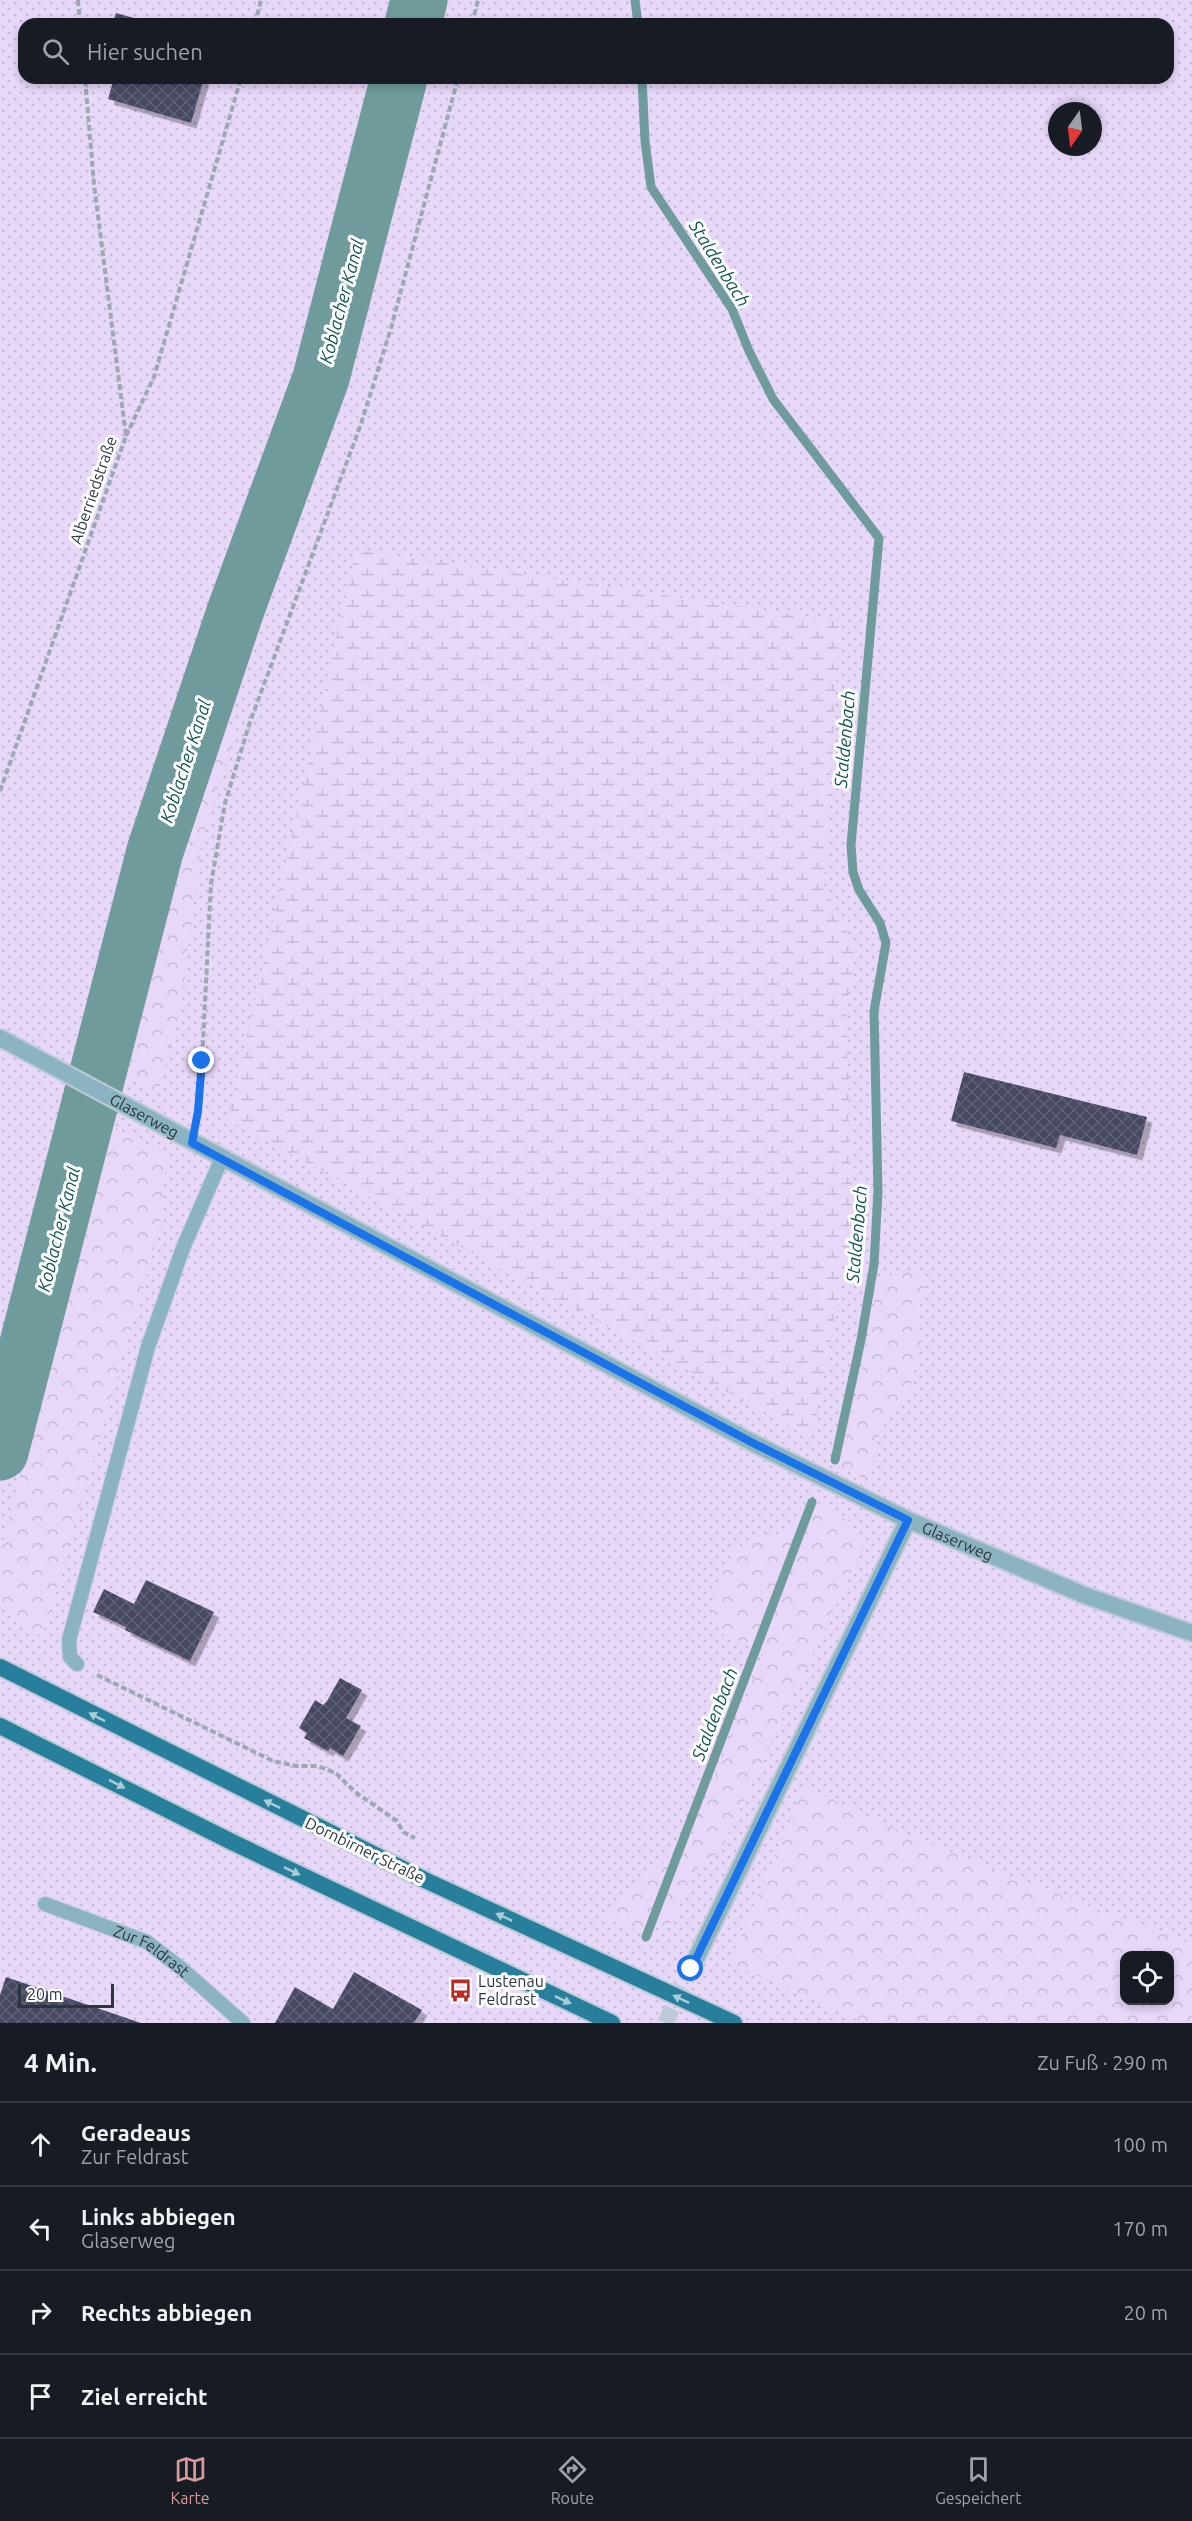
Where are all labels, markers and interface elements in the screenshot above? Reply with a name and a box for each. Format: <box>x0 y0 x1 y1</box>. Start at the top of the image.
search box <box>18 18 1174 84</box>
icon: search <box>39 35 72 68</box>
text: Hier suchen <box>87 39 203 64</box>
north arrow <box>1048 102 1102 156</box>
water label: Staldenbach <box>685 215 754 310</box>
water label: Koblacher Kanal <box>315 237 367 365</box>
street label: Alberriedstraße <box>66 434 120 546</box>
water label: Staldenbach <box>830 689 858 790</box>
water label: Koblacher Kanal <box>156 697 214 825</box>
route end <box>188 1047 214 1073</box>
street label: Glaserweg <box>107 1090 182 1142</box>
water label: Koblacher Kanal <box>33 1164 83 1294</box>
water label: Staldenbach <box>842 1184 870 1285</box>
street label: Glaserweg <box>919 1518 996 1564</box>
water label: Staldenbach <box>687 1665 741 1764</box>
one-way arrow <box>89 1712 106 1721</box>
one-way arrow <box>109 1780 126 1789</box>
one-way arrow <box>263 1799 280 1809</box>
street label: Dornbirner Straße <box>302 1813 428 1887</box>
one-way arrow <box>284 1866 301 1875</box>
one-way arrow <box>495 1912 512 1921</box>
street label: Zur Feldrast <box>111 1921 194 1981</box>
map controls <box>1120 1951 1174 2005</box>
button: locate <box>1120 1951 1174 2005</box>
route start <box>677 1955 703 1981</box>
place label: Lustenau Feldrast <box>478 1972 544 2008</box>
bus stop icon: Lustenau Feldrast <box>447 1977 473 2003</box>
scale bar <box>18 1981 114 2008</box>
text: 20 m <box>27 1985 63 2003</box>
one-way arrow <box>672 1994 689 2003</box>
one-way arrow <box>554 1995 571 2004</box>
text: 4 Min. <box>24 2048 97 2077</box>
text: Zu Fuß · 290 m <box>1037 2051 1168 2074</box>
text: Geradeaus <box>81 2120 191 2145</box>
icon: ahead <box>24 2128 57 2161</box>
text: 100 m <box>1112 2133 1168 2156</box>
text: Zur Feldrast <box>81 2145 189 2168</box>
text: Links abbiegen <box>81 2204 236 2229</box>
icon: left <box>24 2212 57 2245</box>
text: 170 m <box>1112 2217 1168 2240</box>
text: Glaserweg <box>81 2229 176 2252</box>
icon: right <box>24 2296 57 2329</box>
text: Rechts abbiegen <box>81 2300 252 2325</box>
text: 20 m <box>1124 2301 1168 2324</box>
icon: arrive <box>24 2380 57 2413</box>
text: Ziel erreicht <box>81 2384 208 2409</box>
tab: Karte <box>171 2453 210 2507</box>
tab: Route <box>551 2453 594 2507</box>
tab: Gespeichert <box>935 2453 1021 2507</box>

